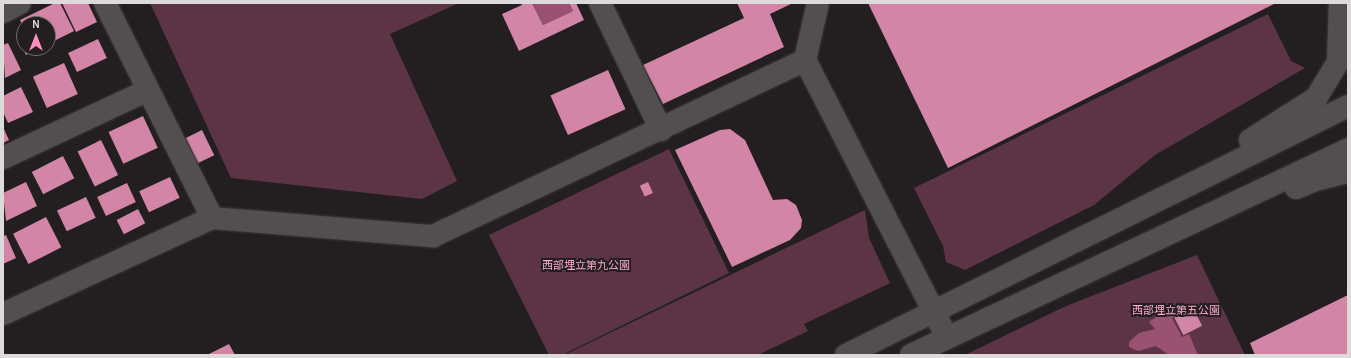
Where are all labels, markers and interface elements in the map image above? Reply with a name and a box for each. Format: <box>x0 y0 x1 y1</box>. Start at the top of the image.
north arrow <box>16 16 56 56</box>
text: N <box>32 18 40 31</box>
park label: 西部埋立第九公園 <box>542 259 630 273</box>
park label: 西部埋立第五公園 <box>1132 304 1220 318</box>

